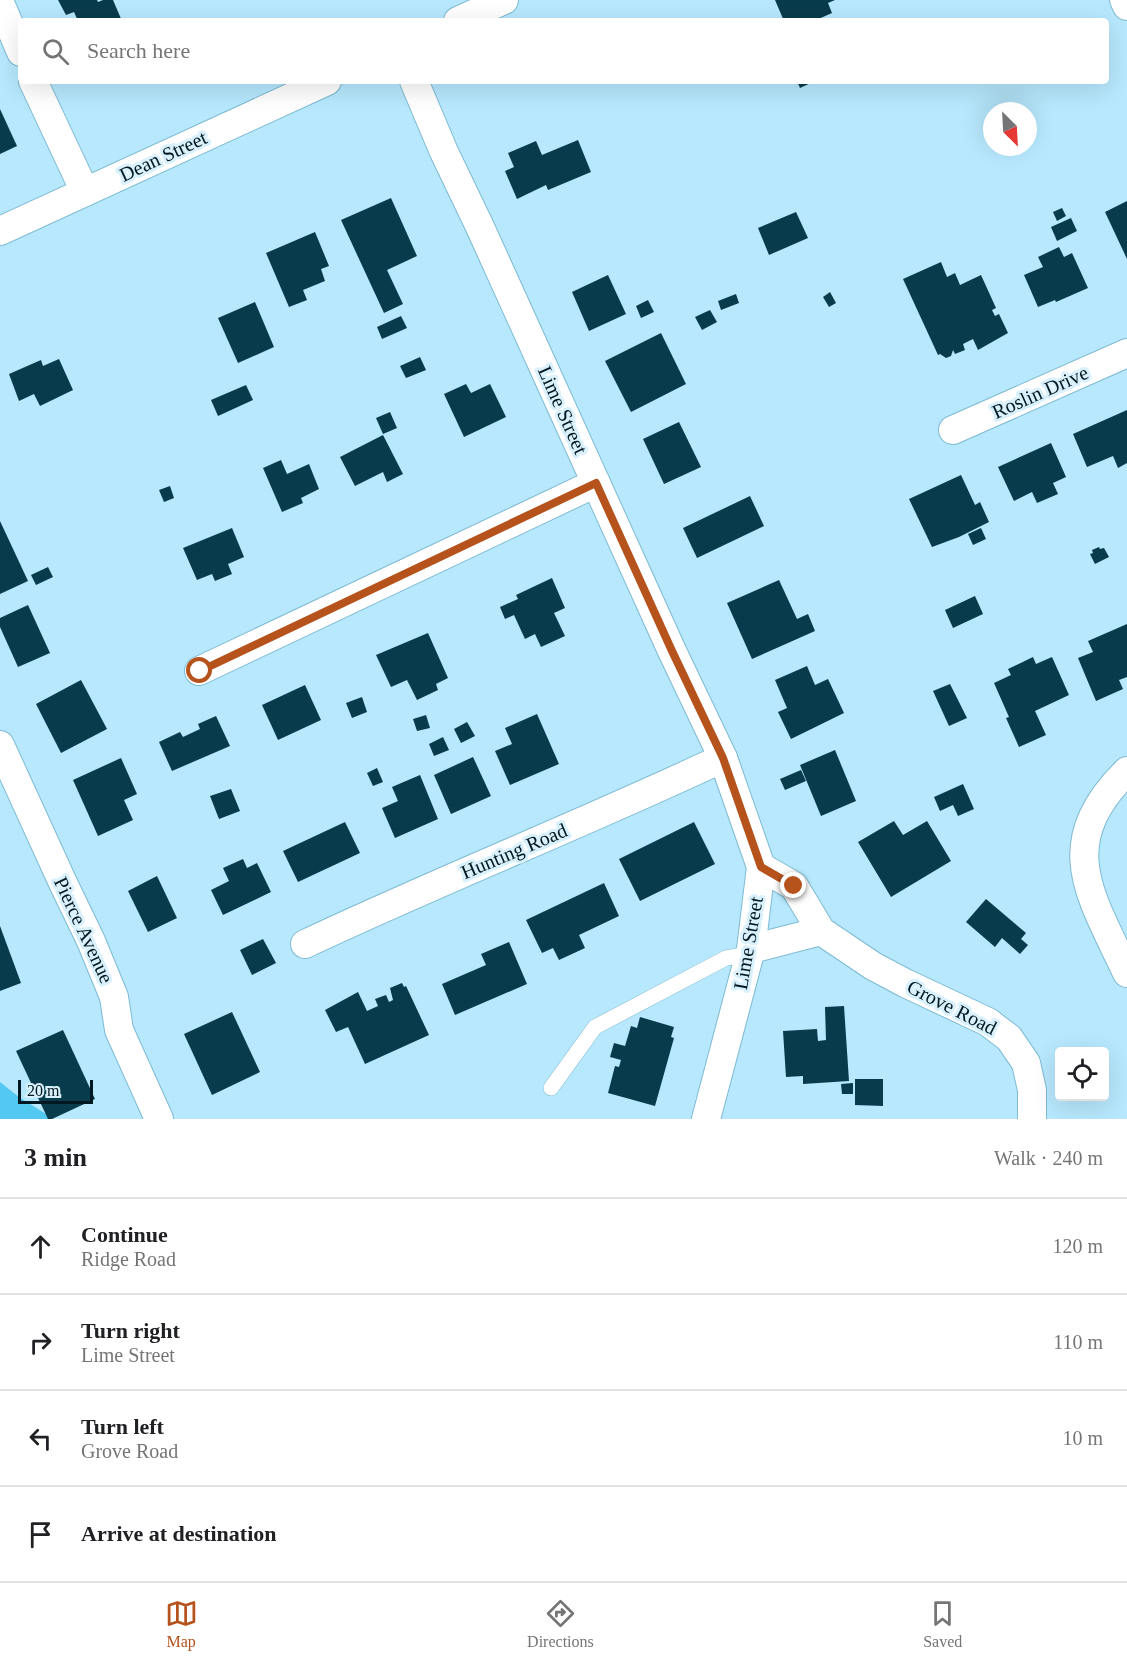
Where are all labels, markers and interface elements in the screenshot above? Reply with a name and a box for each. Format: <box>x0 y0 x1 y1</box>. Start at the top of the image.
search box <box>18 18 1109 84</box>
icon: search <box>39 35 72 68</box>
text: Search here <box>87 38 190 63</box>
north arrow <box>983 102 1037 156</box>
street label: Dean Street <box>116 126 211 186</box>
street label: Roslin Drive <box>989 361 1092 423</box>
street label: Lime Street <box>534 363 592 458</box>
route start <box>186 657 212 683</box>
street label: Hunting Road <box>458 819 571 884</box>
route end <box>780 872 806 898</box>
street label: Pierce Avenue <box>50 873 118 987</box>
street label: Lime Street <box>729 894 767 991</box>
street label: Grove Road <box>904 975 1000 1039</box>
map controls <box>1055 1047 1109 1101</box>
button: locate <box>1055 1047 1109 1101</box>
scale bar <box>18 1077 93 1104</box>
text: 20 m <box>27 1082 59 1099</box>
text: 3 min <box>24 1143 87 1172</box>
text: Walk · 240 m <box>994 1147 1103 1169</box>
text: Continue <box>81 1222 168 1247</box>
icon: ahead <box>24 1230 57 1263</box>
text: 120 m <box>1052 1235 1103 1257</box>
text: Ridge Road <box>81 1248 176 1270</box>
text: Turn right <box>81 1318 180 1343</box>
icon: right <box>24 1326 57 1359</box>
text: 110 m <box>1053 1331 1103 1353</box>
text: Lime Street <box>81 1344 175 1366</box>
text: Turn left <box>81 1414 164 1439</box>
icon: left <box>24 1422 57 1455</box>
text: 10 m <box>1062 1427 1103 1449</box>
text: Grove Road <box>81 1440 178 1462</box>
icon: arrive <box>24 1518 57 1551</box>
text: Arrive at destination <box>81 1521 277 1546</box>
tab: Map <box>165 1597 198 1651</box>
tab: Directions <box>527 1597 594 1651</box>
tab: Saved <box>923 1597 962 1651</box>

